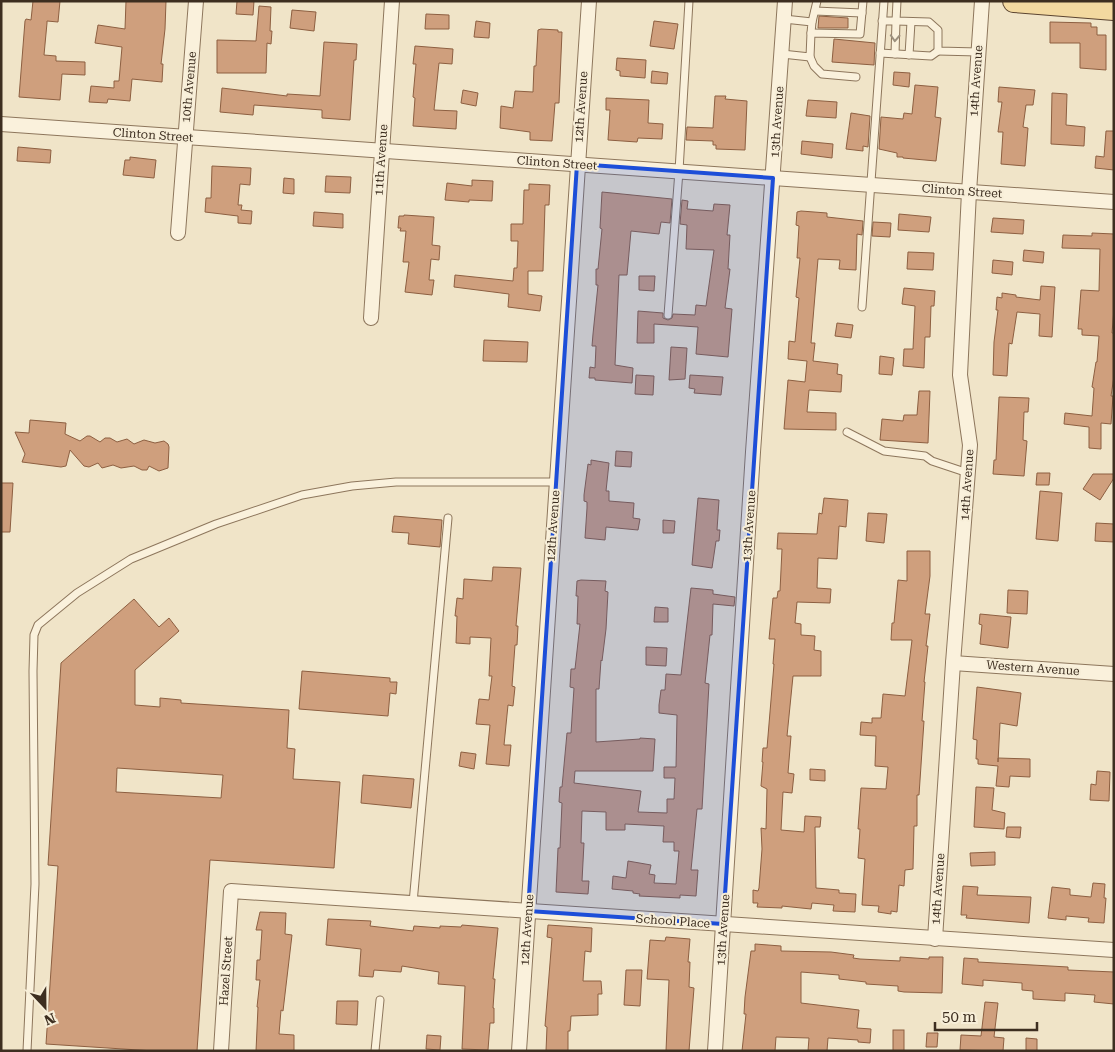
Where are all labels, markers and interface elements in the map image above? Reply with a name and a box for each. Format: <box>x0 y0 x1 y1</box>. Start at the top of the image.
one-way arrow <box>890 34 901 42</box>
street label: 14th Avenue <box>967 44 986 117</box>
street label: 10th Avenue <box>179 50 199 123</box>
street label: 12th Avenue <box>572 70 591 143</box>
street label: 13th Avenue <box>768 85 787 158</box>
street label: 11th Avenue <box>372 123 391 196</box>
street label: Clinton Street <box>112 125 194 145</box>
street label: Clinton Street <box>516 153 598 173</box>
street label: Clinton Street <box>921 181 1003 201</box>
street label: 14th Avenue <box>958 448 977 521</box>
street label: 12th Avenue <box>544 489 563 562</box>
street label: 13th Avenue <box>740 489 759 562</box>
street label: Western Avenue <box>986 658 1081 678</box>
street label: 14th Avenue <box>929 852 948 925</box>
street label: 12th Avenue <box>518 893 537 966</box>
street label: 13th Avenue <box>714 893 733 966</box>
street label: School Place <box>635 911 711 931</box>
street label: Hazel Street <box>217 935 235 1006</box>
north arrow <box>20 982 70 1032</box>
scale bar <box>935 1000 1038 1032</box>
text: 50 m <box>942 1008 977 1026</box>
text: N <box>42 1010 58 1029</box>

